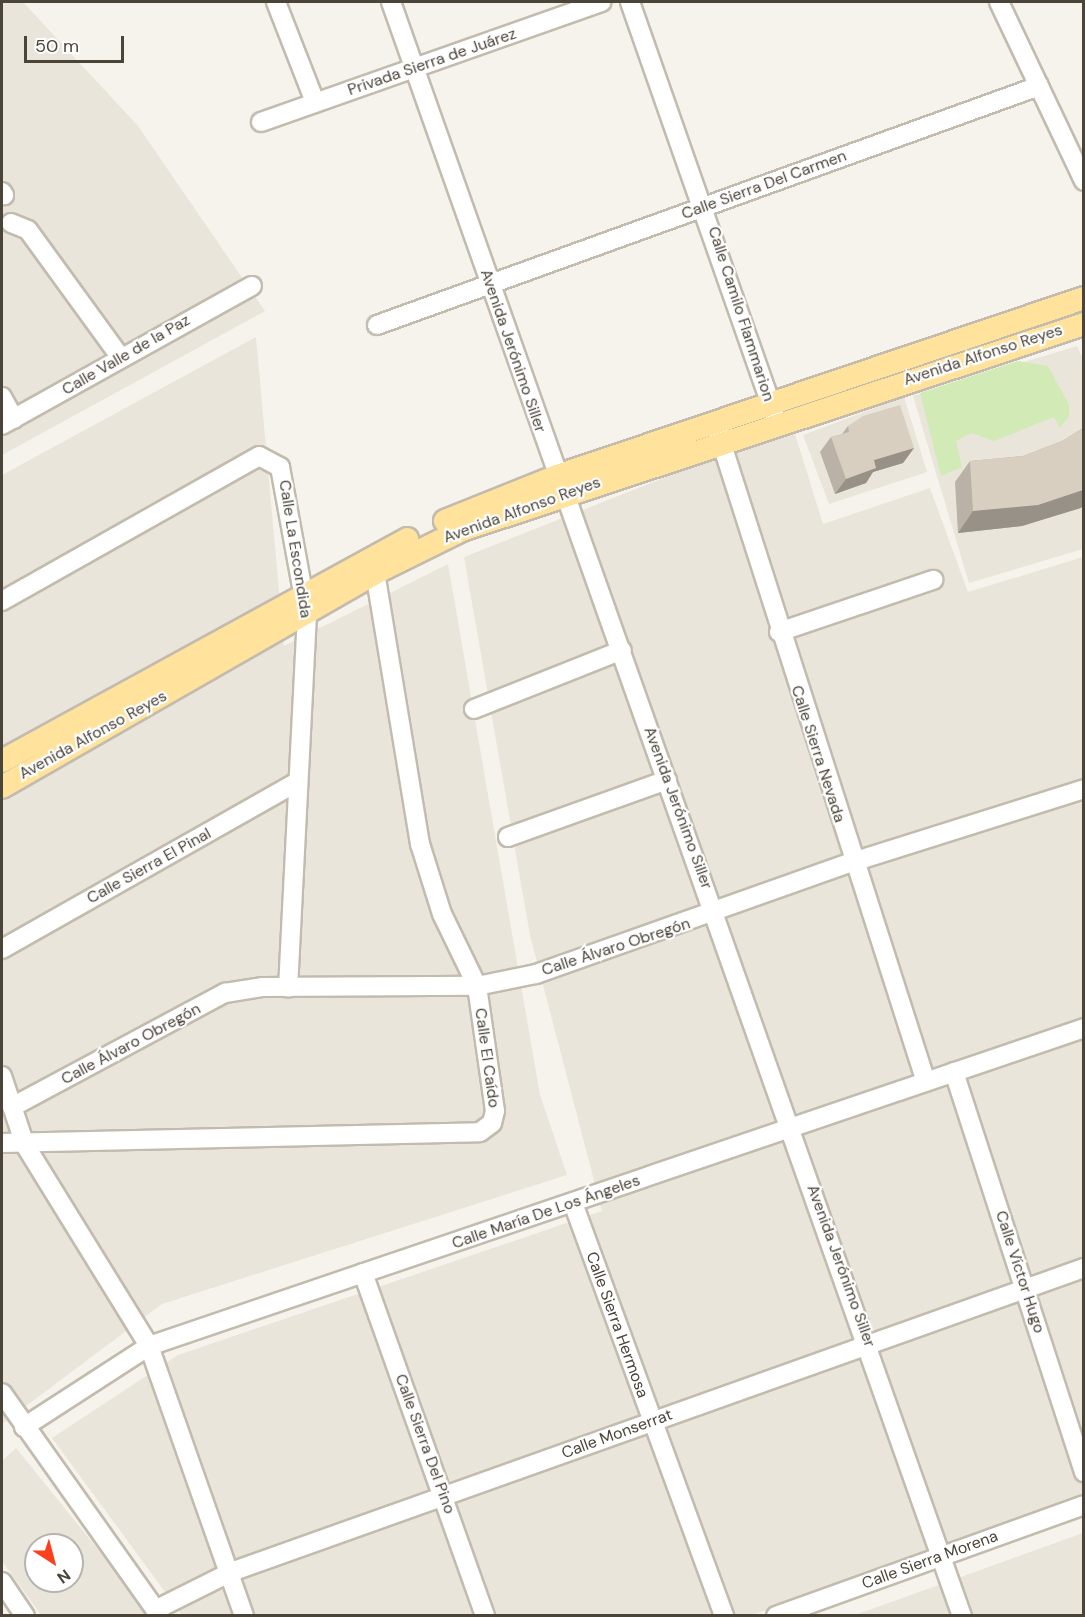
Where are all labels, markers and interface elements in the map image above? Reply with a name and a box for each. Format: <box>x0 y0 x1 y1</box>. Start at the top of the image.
scale bar <box>27 24 128 62</box>
street label: Privada Sierra de Juárez <box>345 24 519 100</box>
text: 50 m <box>35 34 79 58</box>
street label: Calle Sierra Del Carmen <box>679 146 849 224</box>
street label: Calle Camilo Flammarion <box>704 224 778 404</box>
street label: Avenida Jerónimo Siller <box>476 267 550 435</box>
street label: Calle Valle de la Paz <box>59 311 193 399</box>
street label: Avenida Alfonso Reyes <box>901 320 1065 390</box>
street label: Avenida Alfonso Reyes <box>441 473 603 547</box>
street label: Calle La Escondida <box>275 479 315 619</box>
street label: Calle Sierra Nevada <box>787 683 849 825</box>
street label: Avenida Alfonso Reyes <box>16 686 170 784</box>
street label: Avenida Jerónimo Siller <box>640 724 716 892</box>
street label: Calle Sierra El Pinal <box>84 824 214 908</box>
street label: Calle Álvaro Obregón <box>539 914 693 980</box>
street label: Calle Álvaro Obregón <box>58 999 204 1089</box>
street label: Calle El Caído <box>470 1007 504 1109</box>
street label: Calle María De Los Ángeles <box>449 1171 643 1253</box>
street label: Avenida Jerónimo Siller <box>803 1182 879 1350</box>
street label: Calle Víctor Hugo <box>991 1208 1049 1336</box>
street label: Calle Sierra Hermosa <box>582 1249 652 1401</box>
street label: Calle Sierra Del Pino <box>391 1371 459 1517</box>
street label: Calle Monserrat <box>559 1405 675 1463</box>
street label: Calle Sierra Morena <box>859 1526 1001 1594</box>
north arrow <box>24 1533 84 1593</box>
text: N <box>53 1564 75 1588</box>

